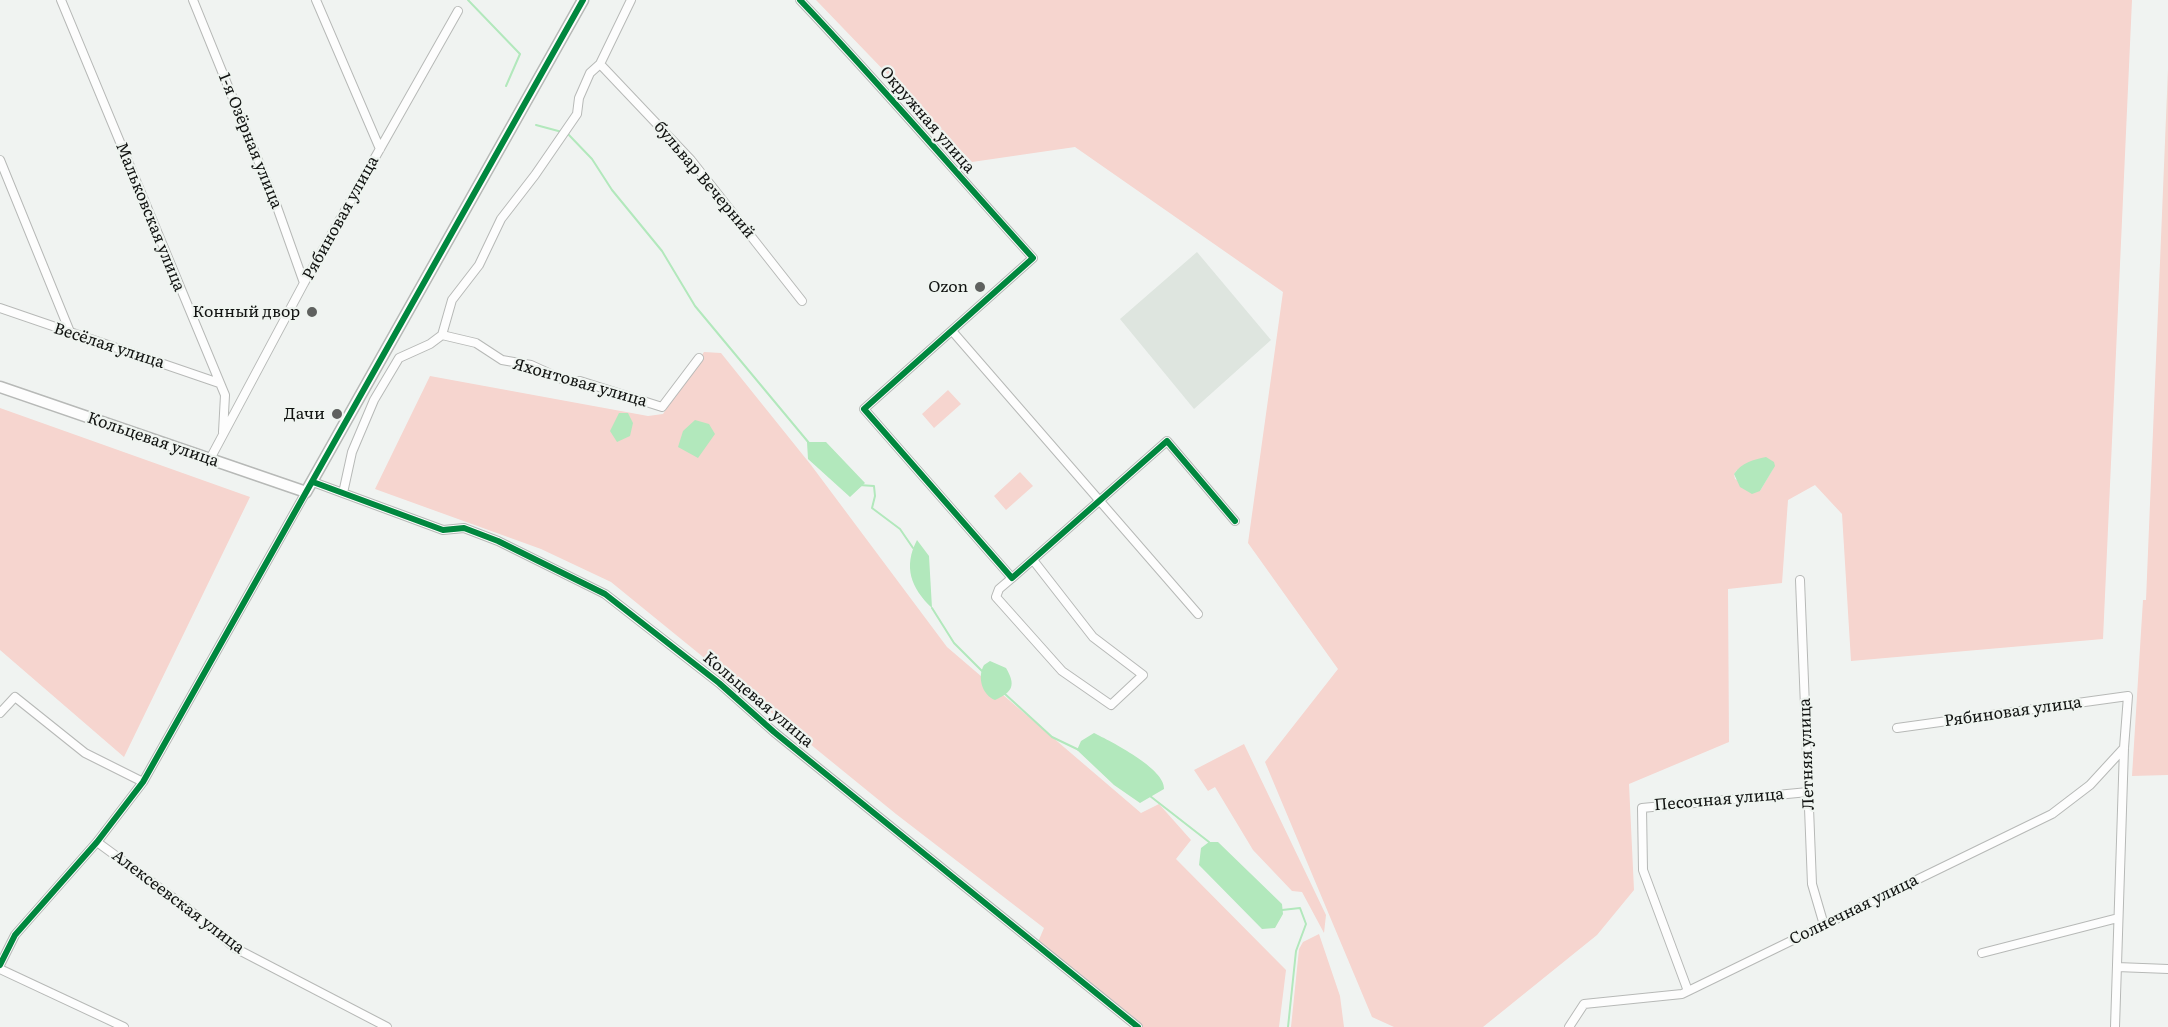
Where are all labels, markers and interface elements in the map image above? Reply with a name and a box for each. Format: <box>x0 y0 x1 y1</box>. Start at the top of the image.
street label: Окружная улица <box>875 63 979 177</box>
street label: 1-я Озёрная улица <box>214 70 286 212</box>
street label: бульвар Вечерний <box>649 118 759 242</box>
street label: Мальковская улица <box>111 140 189 294</box>
street label: Рябиновая улица <box>299 153 383 283</box>
place label: Ozon <box>928 277 968 297</box>
marker: Ozon <box>973 280 987 294</box>
place label: Конный двор <box>192 302 300 322</box>
marker: Конный двор <box>305 305 319 319</box>
street label: Весёлая улица <box>51 319 167 373</box>
street label: Яхонтовая улица <box>511 355 649 411</box>
place label: Дачи <box>284 404 325 424</box>
marker: Дачи <box>330 407 344 421</box>
street label: Кольцевая улица <box>85 408 221 472</box>
street label: Кольцевая улица <box>699 648 817 752</box>
street label: Рябиновая улица <box>1943 693 2083 731</box>
street label: Летняя улица <box>1795 698 1819 810</box>
street label: Песочная улица <box>1653 785 1785 815</box>
street label: Алексеевская улица <box>108 846 248 958</box>
street label: Солнечная улица <box>1786 870 1922 950</box>

